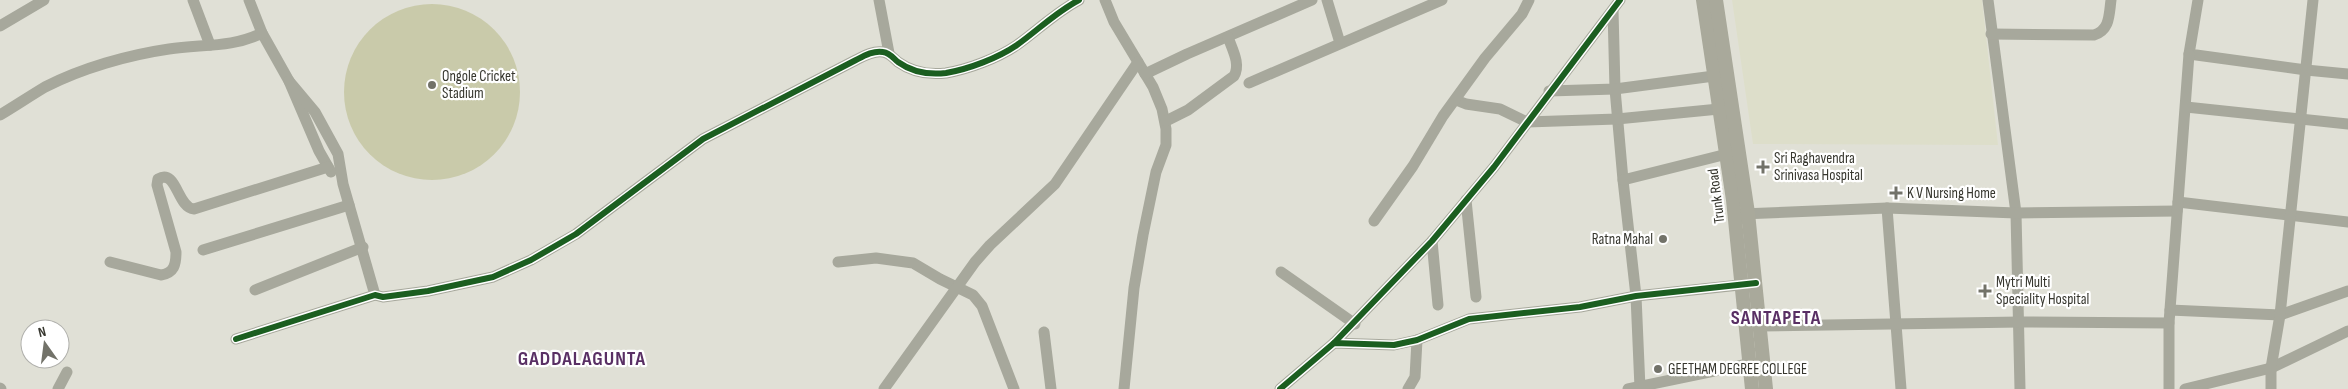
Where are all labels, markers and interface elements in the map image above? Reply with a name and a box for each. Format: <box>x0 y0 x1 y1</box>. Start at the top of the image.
place label: Ongole Cricket Stadium <box>442 67 516 103</box>
marker: Ongole Cricket Stadium <box>426 79 438 91</box>
place label: Sri Raghavendra Srinivasa Hospital <box>1774 149 1863 185</box>
marker: Sri Raghavendra Srinivasa Hospital <box>1756 160 1770 174</box>
street label: Trunk Road <box>1704 167 1729 224</box>
place label: K V Nursing Home <box>1907 184 1996 203</box>
marker: K V Nursing Home <box>1889 186 1903 200</box>
place label: Ratna Mahal <box>1592 230 1653 249</box>
marker: Ratna Mahal <box>1657 233 1669 245</box>
place label: Mytri Multi Speciality Hospital <box>1996 273 2089 309</box>
marker: Mytri Multi Speciality Hospital <box>1978 284 1992 298</box>
district label: SANTAPETA <box>1731 306 1821 330</box>
north arrow <box>20 319 70 369</box>
text: N <box>36 323 48 341</box>
district label: GADDALAGUNTA <box>518 347 646 371</box>
place label: GEETHAM DEGREE COLLEGE <box>1668 360 1807 379</box>
marker: GEETHAM DEGREE COLLEGE <box>1652 363 1664 375</box>

